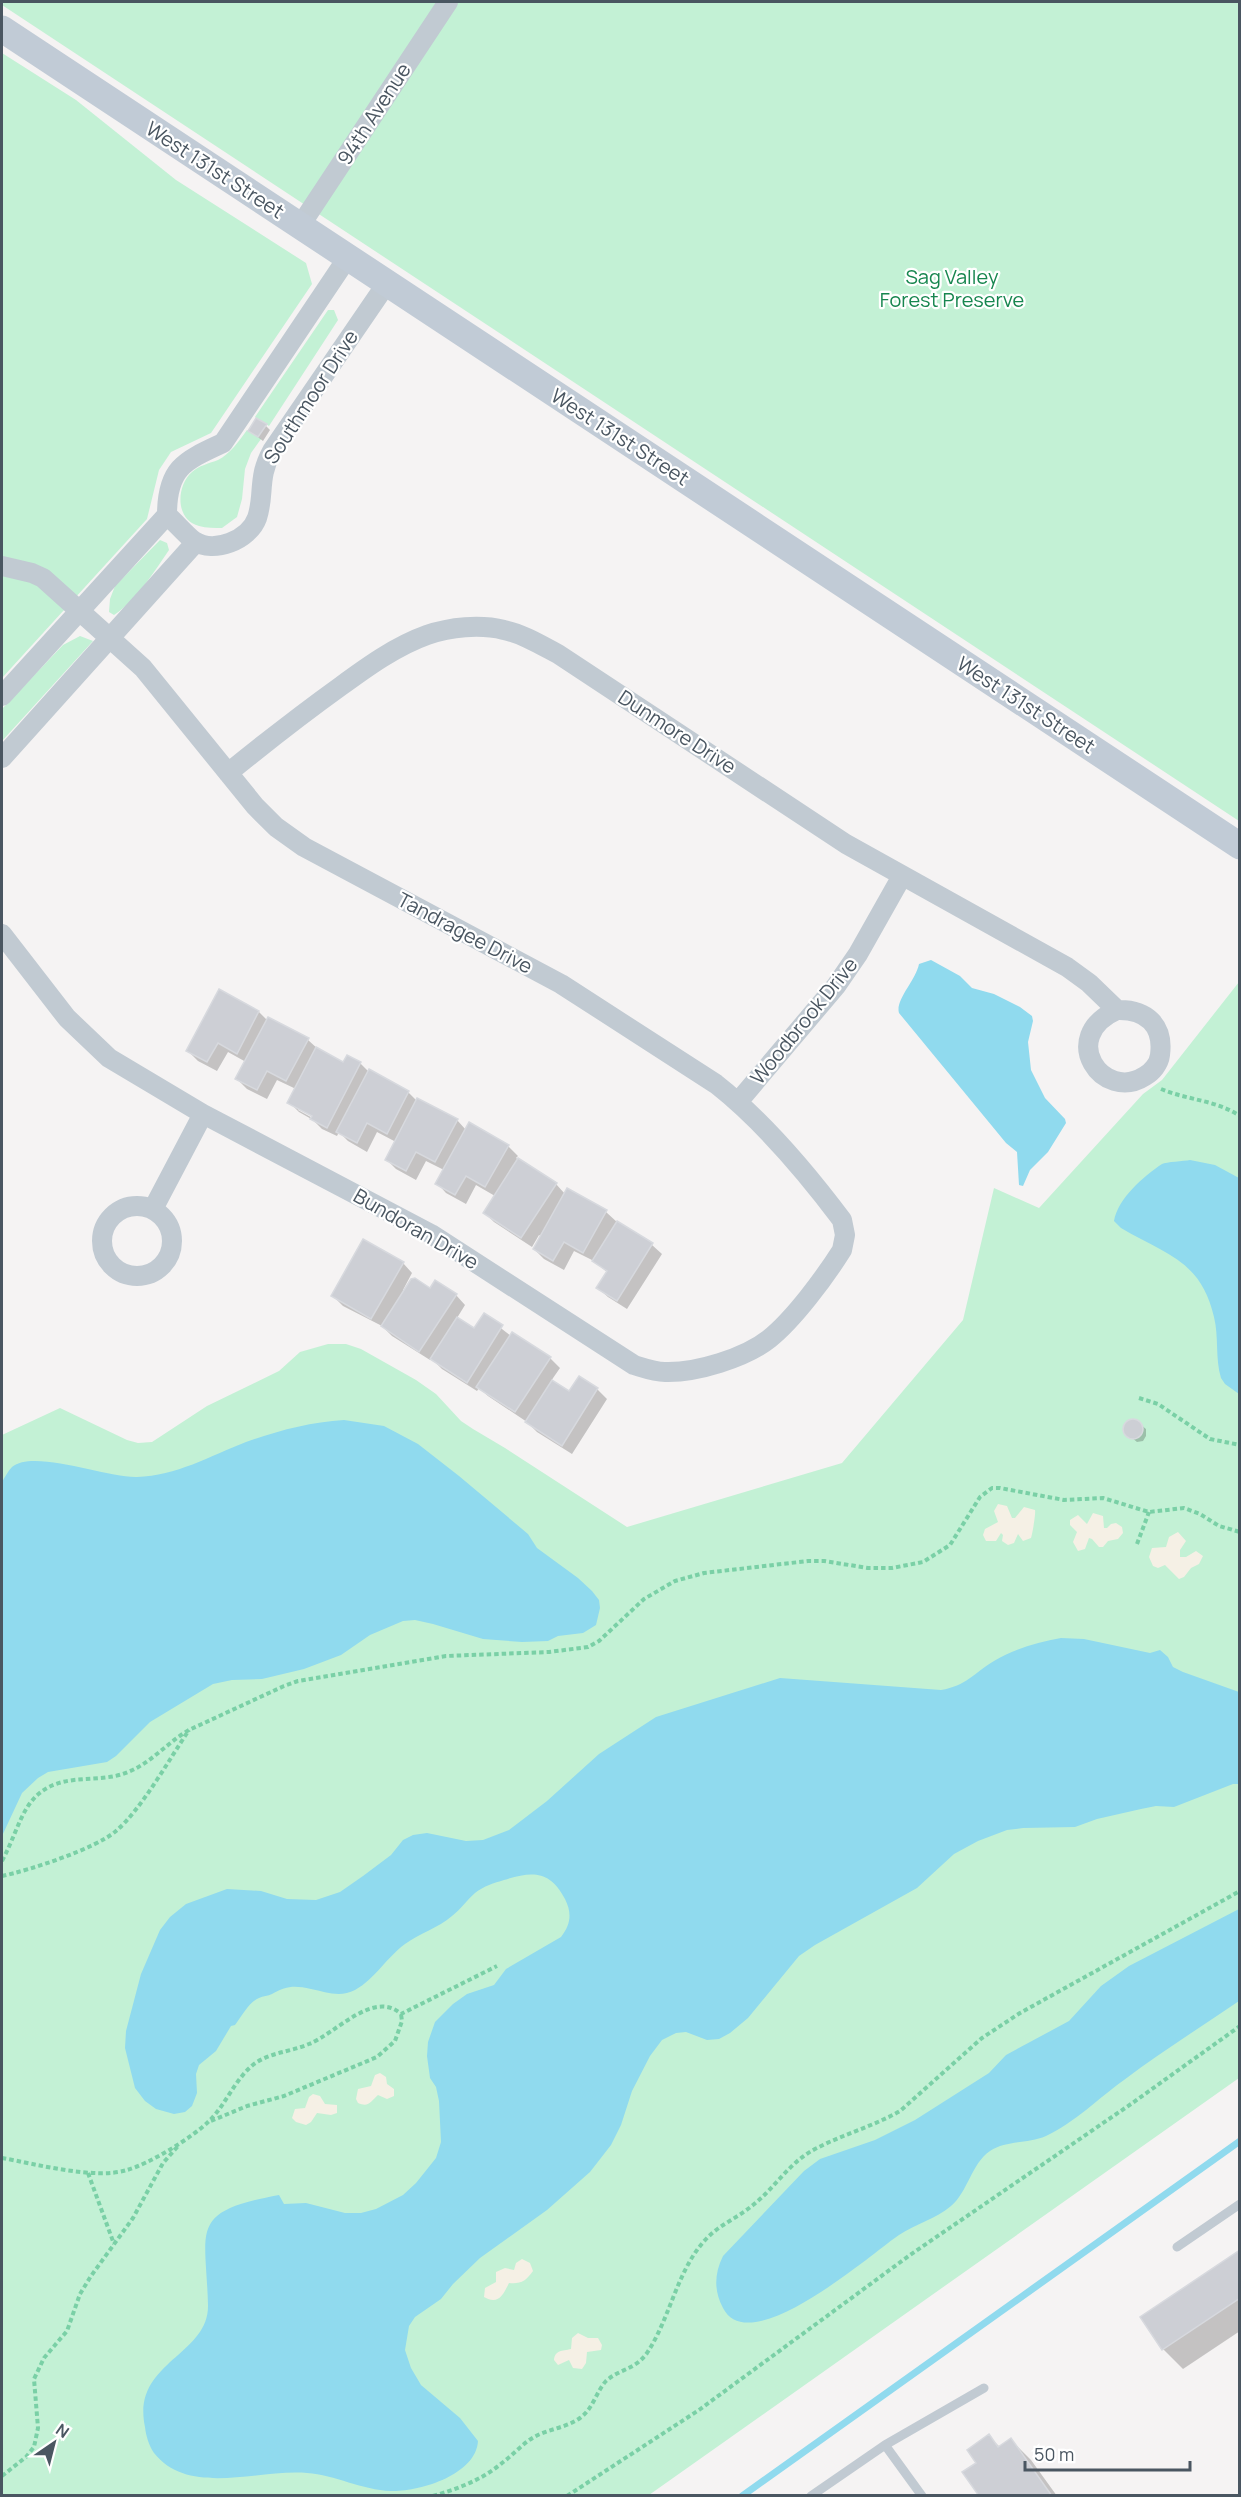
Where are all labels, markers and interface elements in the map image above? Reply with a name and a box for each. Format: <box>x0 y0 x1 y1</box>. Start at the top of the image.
street label: 94th Avenue <box>331 57 417 170</box>
street label: West 131st Street <box>141 115 290 224</box>
park label: Sag Valley Forest Preserve <box>880 263 1024 313</box>
street label: Southmoor Drive <box>257 325 364 469</box>
street label: West 131st Street <box>546 382 695 491</box>
street label: West 131st Street <box>952 650 1101 759</box>
street label: Dunmore Drive <box>613 683 741 780</box>
street label: Tandragee Drive <box>393 886 537 980</box>
street label: Woodbrook Drive <box>744 951 863 1090</box>
street label: Bundoran Drive <box>349 1182 484 1275</box>
north arrow <box>24 2413 84 2473</box>
text: N <box>52 2418 74 2443</box>
scale bar <box>1025 2434 1190 2472</box>
text: 50 m <box>1034 2442 1074 2466</box>

